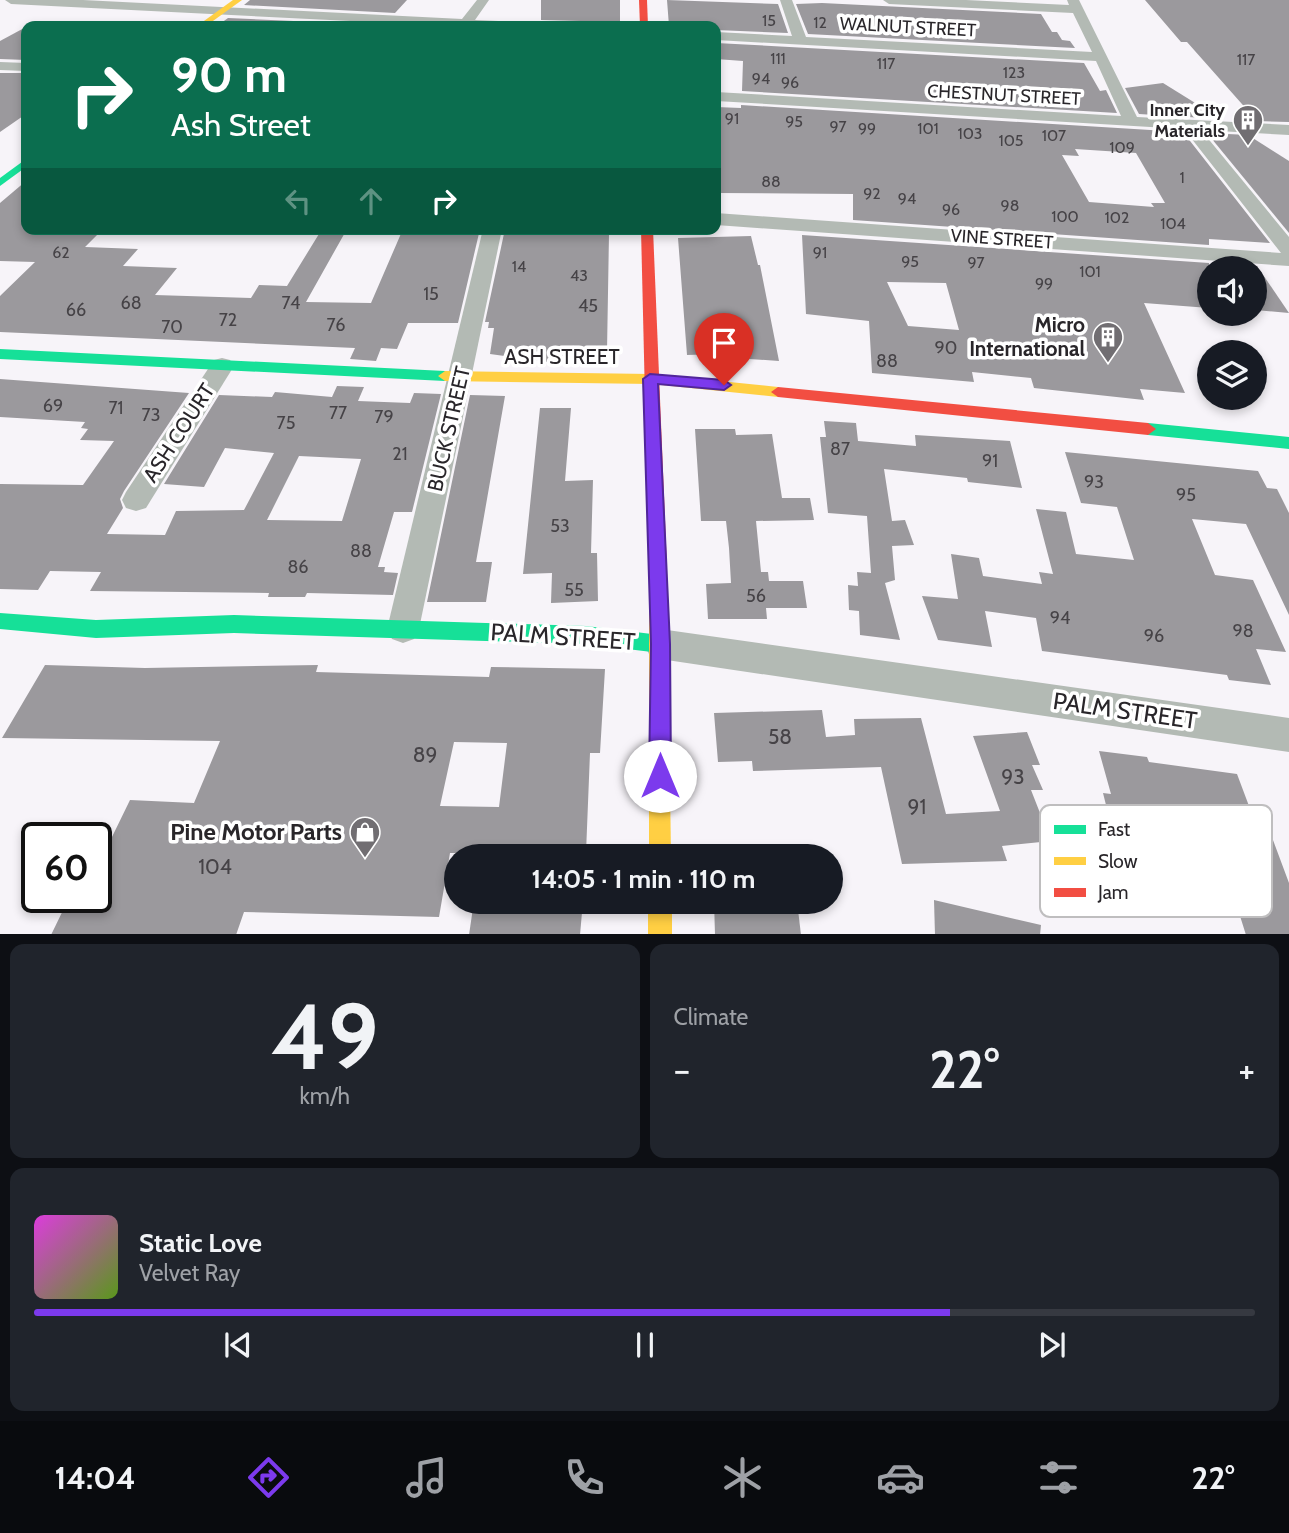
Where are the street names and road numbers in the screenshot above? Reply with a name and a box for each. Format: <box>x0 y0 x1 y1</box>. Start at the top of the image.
street label: WALNUT STREET <box>839 12 977 42</box>
street label: CHESTNUT STREET <box>927 80 1082 110</box>
street label: VINE STREET <box>950 224 1054 254</box>
street label: ASH STREET <box>504 344 620 369</box>
street label: BUCK STREET <box>422 364 475 494</box>
street label: ASH COURT <box>137 379 220 487</box>
street label: PALM STREET <box>490 617 637 656</box>
street label: PALM STREET <box>1051 686 1199 735</box>

